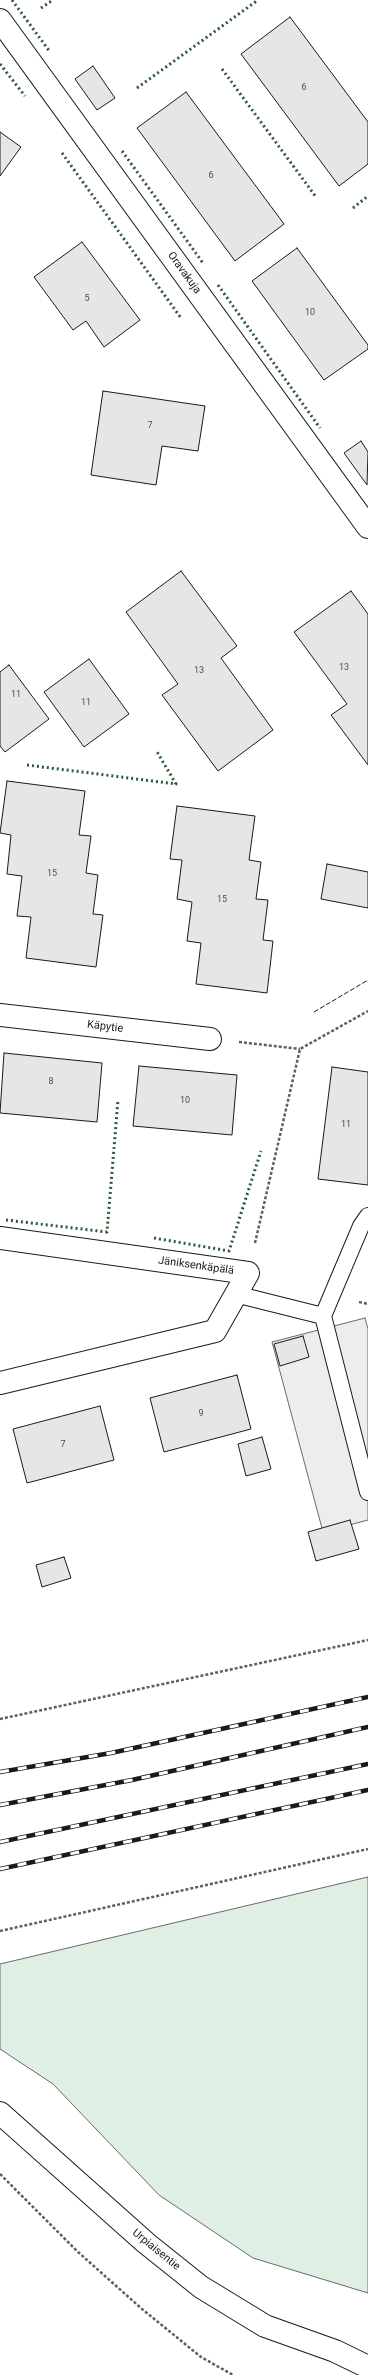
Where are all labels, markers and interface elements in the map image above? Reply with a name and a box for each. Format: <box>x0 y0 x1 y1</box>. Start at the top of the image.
house number: 6 <box>301 83 307 93</box>
house number: 6 <box>208 171 214 181</box>
street label: Oravakuja <box>164 250 204 296</box>
house number: 5 <box>84 294 90 304</box>
house number: 10 <box>305 308 315 318</box>
house number: 7 <box>147 421 153 431</box>
house number: 13 <box>339 663 349 673</box>
house number: 13 <box>194 666 204 676</box>
house number: 11 <box>11 690 21 700</box>
house number: 11 <box>81 698 91 708</box>
house number: 15 <box>47 869 57 879</box>
house number: 15 <box>217 895 227 905</box>
street label: Käpytie <box>86 1018 124 1036</box>
house number: 8 <box>48 1077 54 1087</box>
house number: 10 <box>180 1096 190 1106</box>
house number: 11 <box>341 1120 351 1130</box>
street label: Jäniksenkäpälä <box>157 1254 235 1278</box>
house number: 9 <box>198 1409 204 1419</box>
house number: 7 <box>60 1440 66 1450</box>
street label: Urpiaisentie <box>129 2227 183 2273</box>

